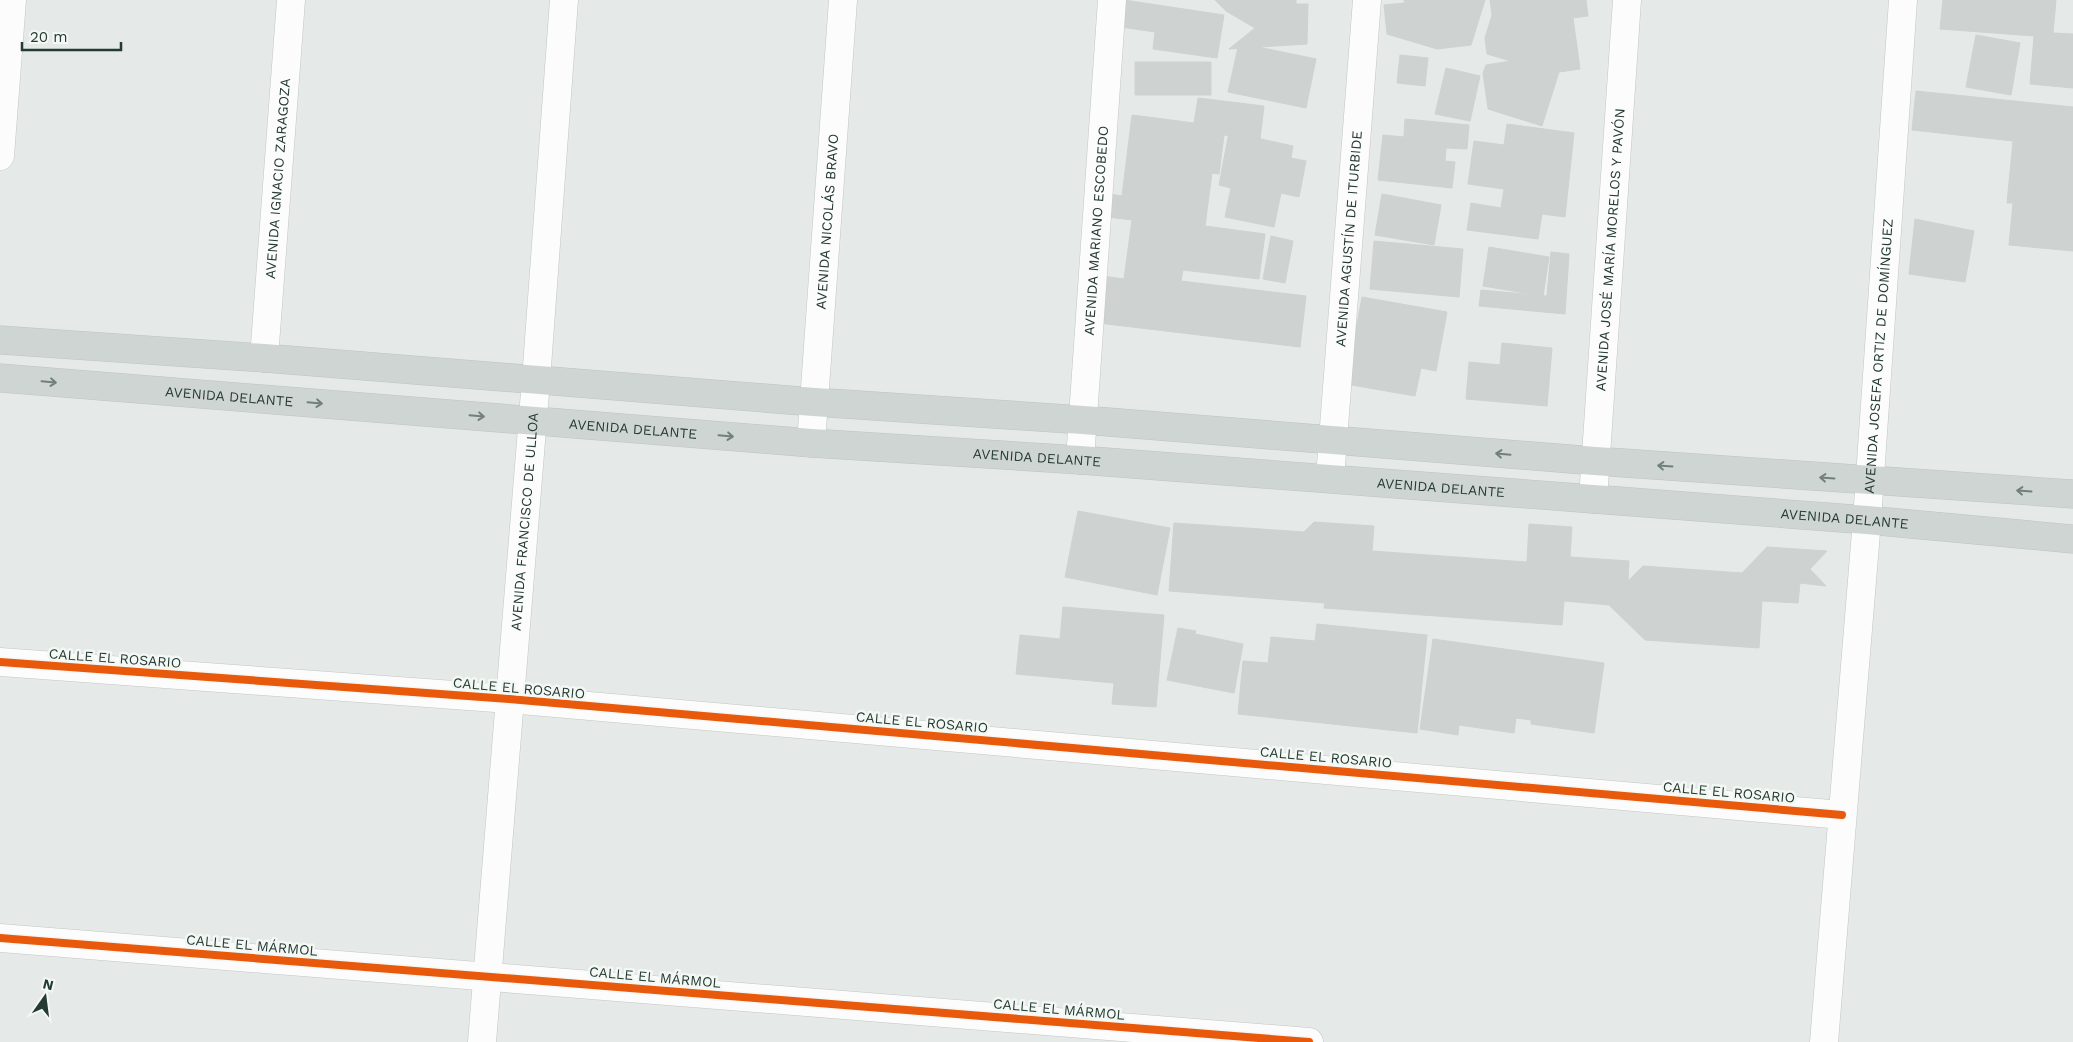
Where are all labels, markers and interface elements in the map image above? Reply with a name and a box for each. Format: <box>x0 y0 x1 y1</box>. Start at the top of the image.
scale bar <box>22 20 121 52</box>
text: 20 m <box>30 28 68 46</box>
street label: AVENIDA IGNACIO ZARAGOZA <box>262 77 293 280</box>
street label: AVENIDA JOSÉ MARÍA MORELOS Y PAVÓN <box>1592 108 1628 392</box>
street label: AVENIDA MARIANO ESCOBEDO <box>1081 125 1111 336</box>
street label: AVENIDA AGUSTÍN DE ITURBIDE <box>1332 130 1365 347</box>
street label: AVENIDA NICOLÁS BRAVO <box>813 133 841 310</box>
street label: AVENIDA JOSEFA ORTIZ DE DOMÍNGUEZ <box>1861 218 1896 494</box>
one-way arrow <box>40 377 56 386</box>
street label: AVENIDA DELANTE <box>165 383 294 409</box>
one-way arrow <box>307 398 323 408</box>
one-way arrow <box>469 412 485 421</box>
street label: AVENIDA FRANCISCO DE ULLOA <box>508 412 541 631</box>
street label: AVENIDA DELANTE <box>568 416 698 442</box>
one-way arrow <box>718 432 734 441</box>
street label: AVENIDA DELANTE <box>972 445 1102 470</box>
one-way arrow <box>1495 449 1511 458</box>
one-way arrow <box>1658 461 1674 471</box>
one-way arrow <box>1820 473 1836 482</box>
street label: AVENIDA DELANTE <box>1376 475 1506 500</box>
one-way arrow <box>2017 487 2033 496</box>
street label: AVENIDA DELANTE <box>1780 505 1909 532</box>
street label: CALLE EL ROSARIO <box>48 645 182 671</box>
street label: CALLE EL ROSARIO <box>452 674 586 702</box>
street label: CALLE EL ROSARIO <box>855 708 989 736</box>
street label: CALLE EL ROSARIO <box>1259 743 1393 771</box>
street label: CALLE EL ROSARIO <box>1662 778 1796 806</box>
street label: CALLE EL MÁRMOL <box>185 931 319 959</box>
street label: CALLE EL MÁRMOL <box>588 963 722 991</box>
north arrow <box>20 972 70 1022</box>
text: N <box>41 975 55 993</box>
street label: CALLE EL MÁRMOL <box>992 995 1126 1023</box>

